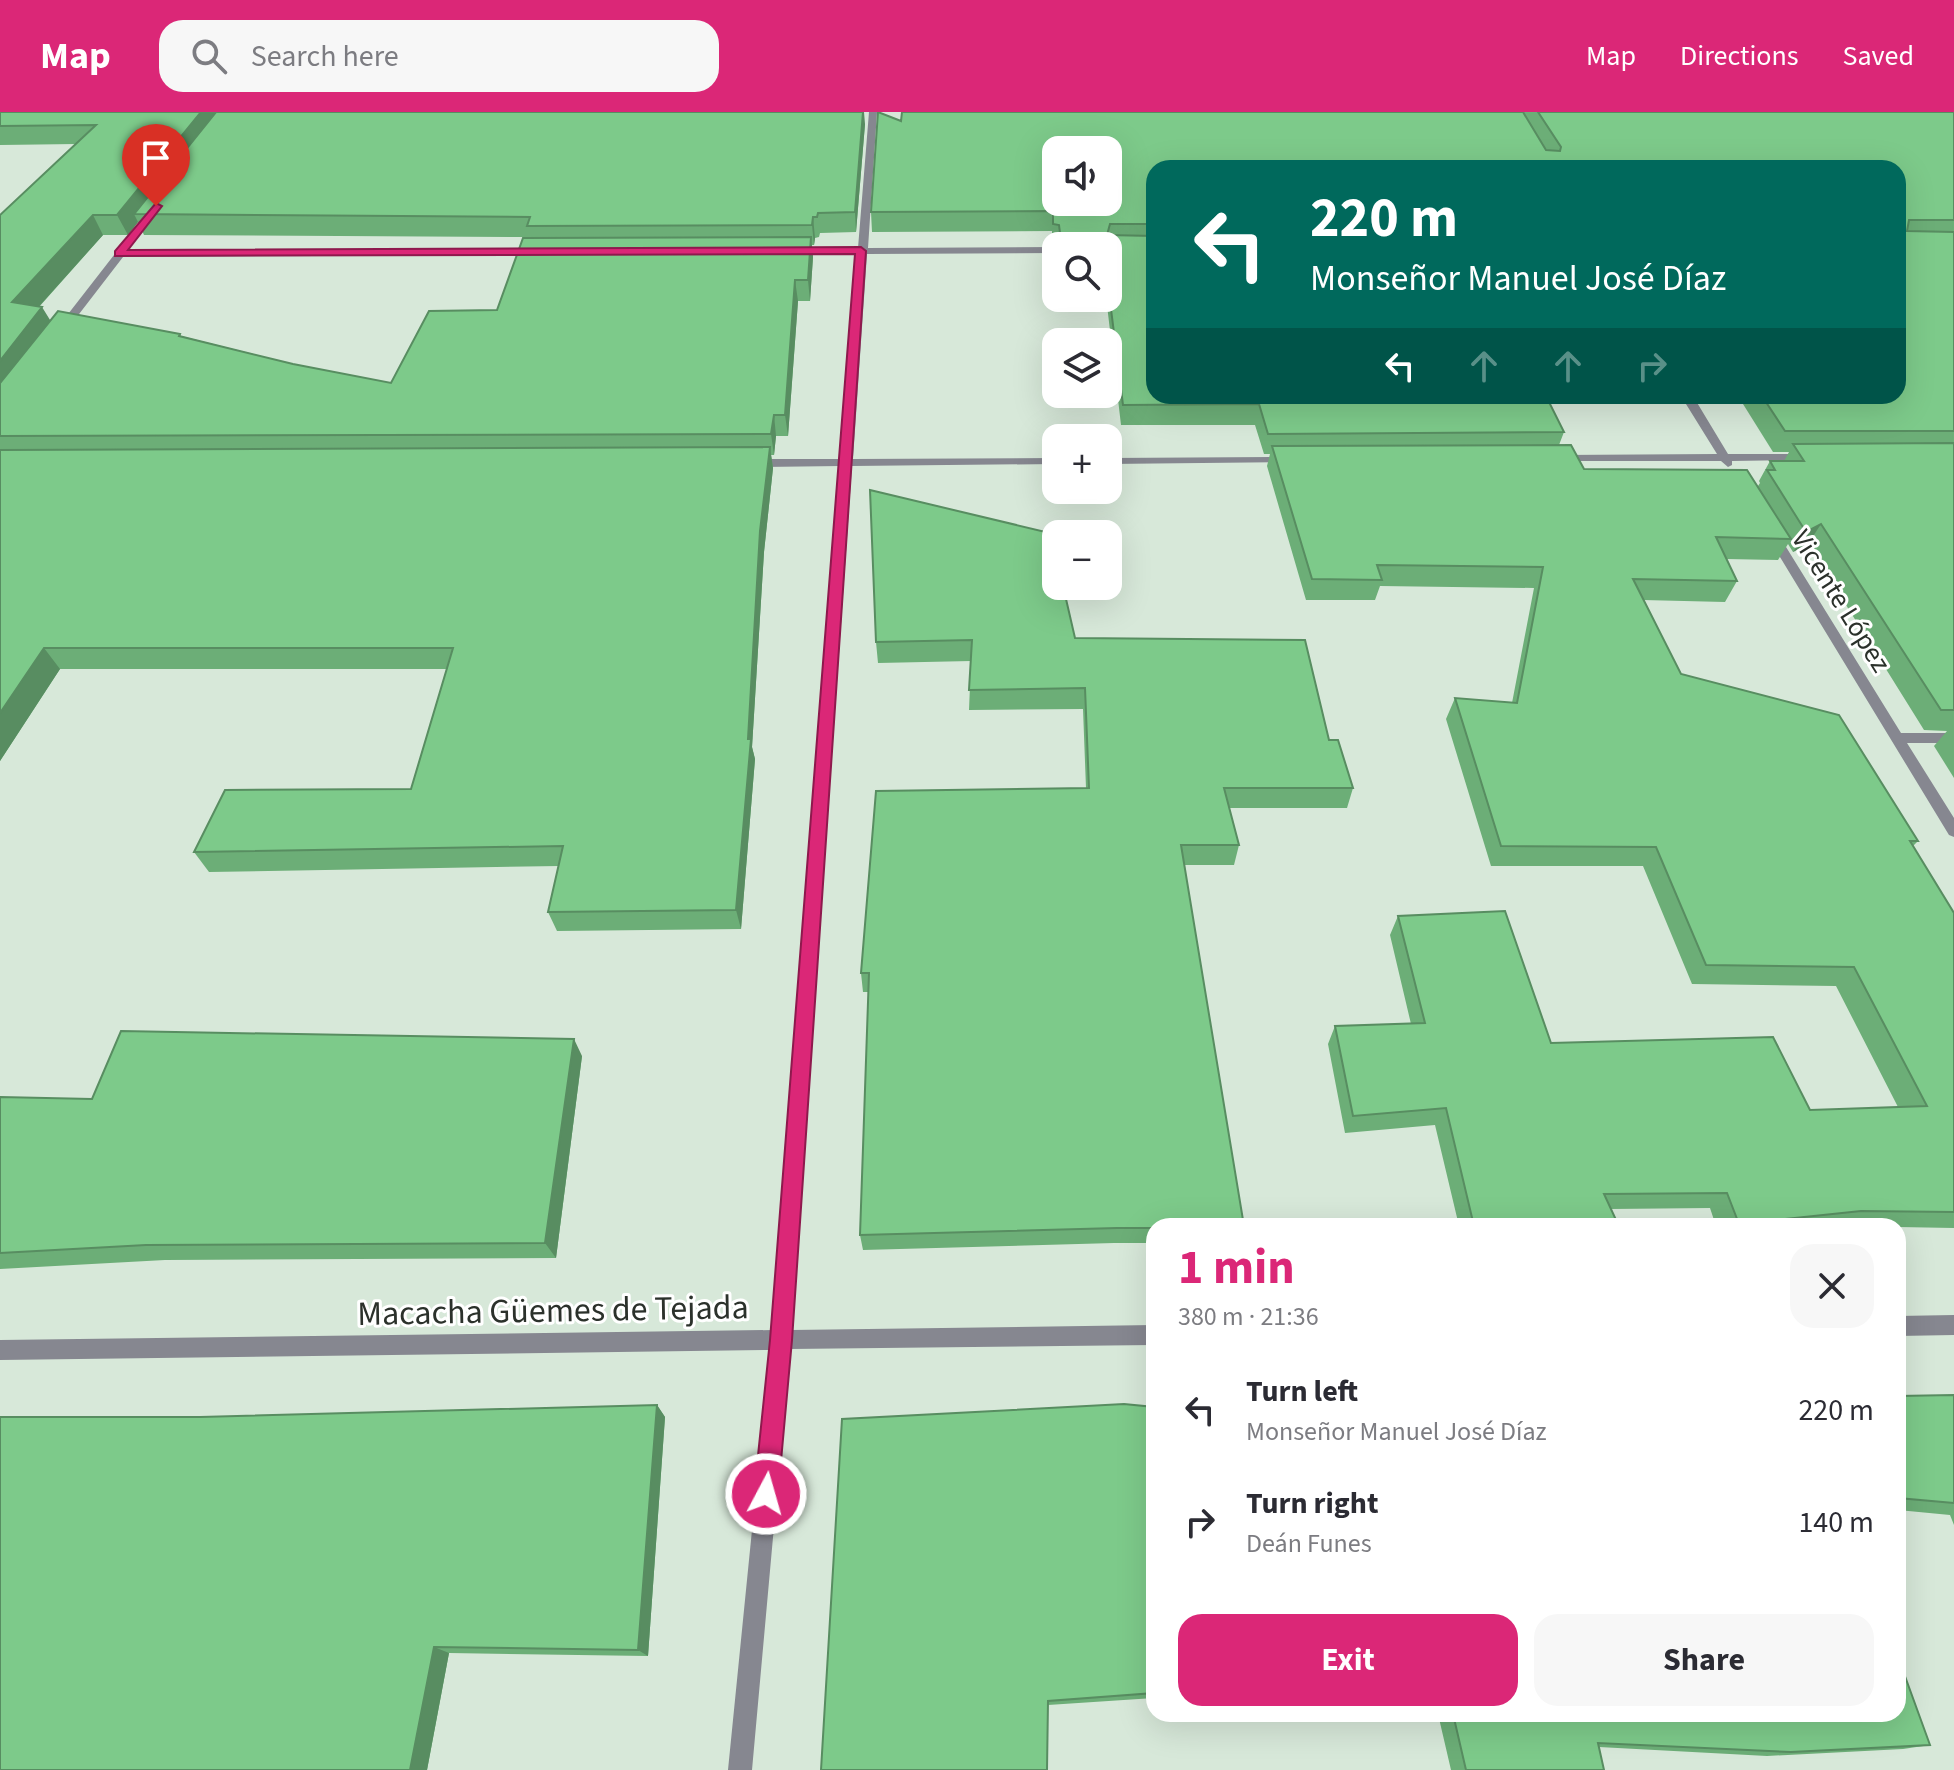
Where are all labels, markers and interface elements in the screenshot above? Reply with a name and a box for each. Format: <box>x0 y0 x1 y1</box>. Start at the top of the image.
search box <box>159 20 719 92</box>
text: Map <box>40 29 111 83</box>
icon: search <box>187 34 231 78</box>
text: Search here <box>251 35 399 78</box>
text: Map <box>1586 36 1636 76</box>
text: Directions <box>1680 36 1799 76</box>
text: Saved <box>1843 36 1914 76</box>
pin <box>122 124 190 206</box>
icon: arrive <box>134 136 178 180</box>
map controls <box>1042 136 1122 600</box>
button: sound <box>1042 136 1122 216</box>
text: 220 m <box>1310 179 1458 258</box>
icon: left <box>1178 192 1282 296</box>
button: search <box>1042 232 1122 312</box>
text: Monseñor Manuel José Díaz <box>1310 253 1726 304</box>
button: layers <box>1042 328 1122 408</box>
icon: left <box>1378 344 1422 388</box>
icon: ahead <box>1462 344 1506 388</box>
icon: ahead <box>1546 344 1590 388</box>
icon: right <box>1630 344 1674 388</box>
button: + <box>1042 424 1122 504</box>
button: − <box>1042 520 1122 600</box>
street label: Vicente López <box>1781 522 1901 680</box>
text: 1 min <box>1178 1234 1295 1302</box>
button: close <box>1790 1244 1874 1328</box>
street label: Macacha Güemes de Tejada <box>357 1283 749 1339</box>
text: 380 m · 21:36 <box>1178 1298 1319 1335</box>
text: Turn left <box>1246 1370 1358 1413</box>
icon: left <box>1178 1388 1222 1432</box>
text: 220 m <box>1798 1389 1874 1432</box>
text: Monseñor Manuel José Díaz <box>1246 1413 1547 1450</box>
position arrow <box>724 1452 808 1536</box>
text: Turn right <box>1246 1482 1378 1525</box>
icon: right <box>1178 1500 1222 1544</box>
text: 140 m <box>1798 1501 1874 1544</box>
text: Deán Funes <box>1246 1525 1372 1562</box>
button: Exit <box>1178 1614 1518 1706</box>
button: Share <box>1534 1614 1874 1706</box>

